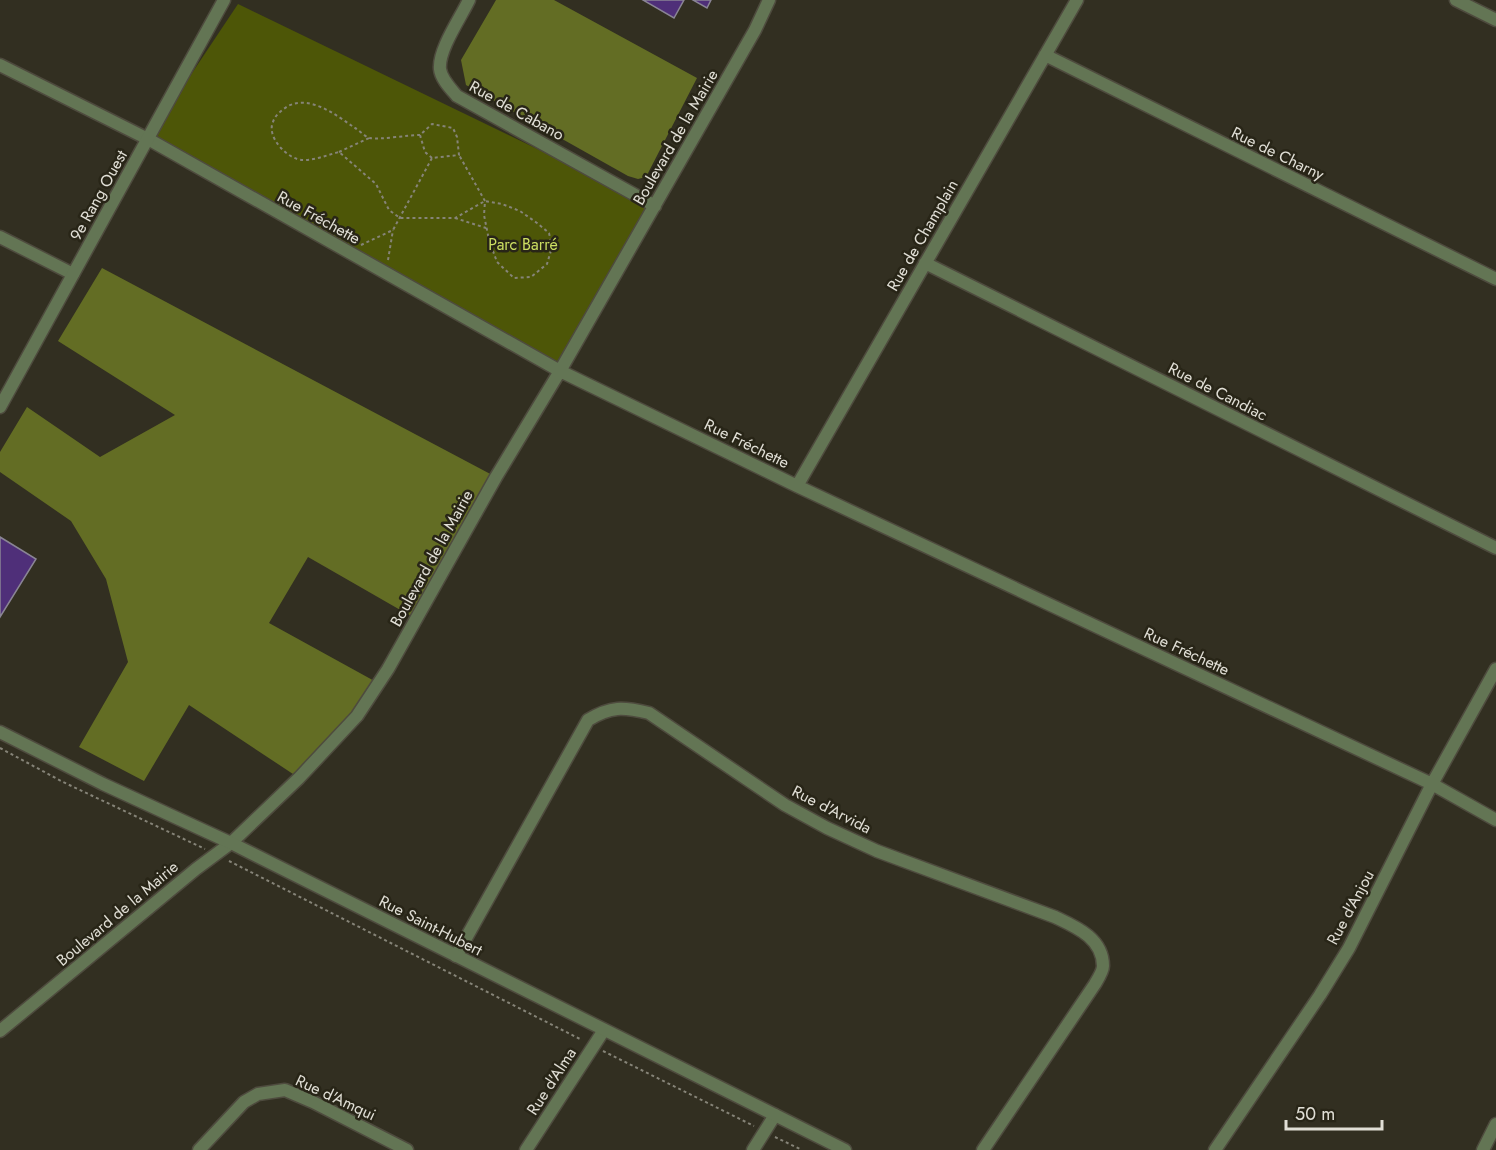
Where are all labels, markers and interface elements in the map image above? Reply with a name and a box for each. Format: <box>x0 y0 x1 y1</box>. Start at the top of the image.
street label: Boulevard de la Mairie <box>627 65 724 209</box>
street label: Rue de Cabano <box>465 75 569 146</box>
street label: Rue de Charny <box>1228 121 1329 186</box>
street label: 9e Rang Ouest <box>64 146 133 245</box>
street label: Rue de Champlain <box>881 175 964 295</box>
street label: Rue Fréchette <box>273 185 364 250</box>
park label: Parc Barré <box>488 233 558 256</box>
street label: Rue de Candiac <box>1164 357 1271 426</box>
street label: Rue Fréchette <box>700 413 793 474</box>
street label: Boulevard de la Mairie <box>384 486 479 631</box>
street label: Rue Fréchette <box>1140 622 1233 681</box>
street label: Rue d'Arvida <box>788 780 875 839</box>
street label: Boulevard de la Mairie <box>51 855 183 971</box>
street label: Rue d'Anjou <box>1321 866 1380 949</box>
street label: Rue Saint-Hubert <box>375 890 487 961</box>
street label: Rue d'Alma <box>521 1043 582 1119</box>
street label: Rue d'Amqui <box>292 1069 380 1126</box>
scale bar <box>1286 1093 1382 1131</box>
text: 50 m <box>1295 1101 1335 1127</box>

